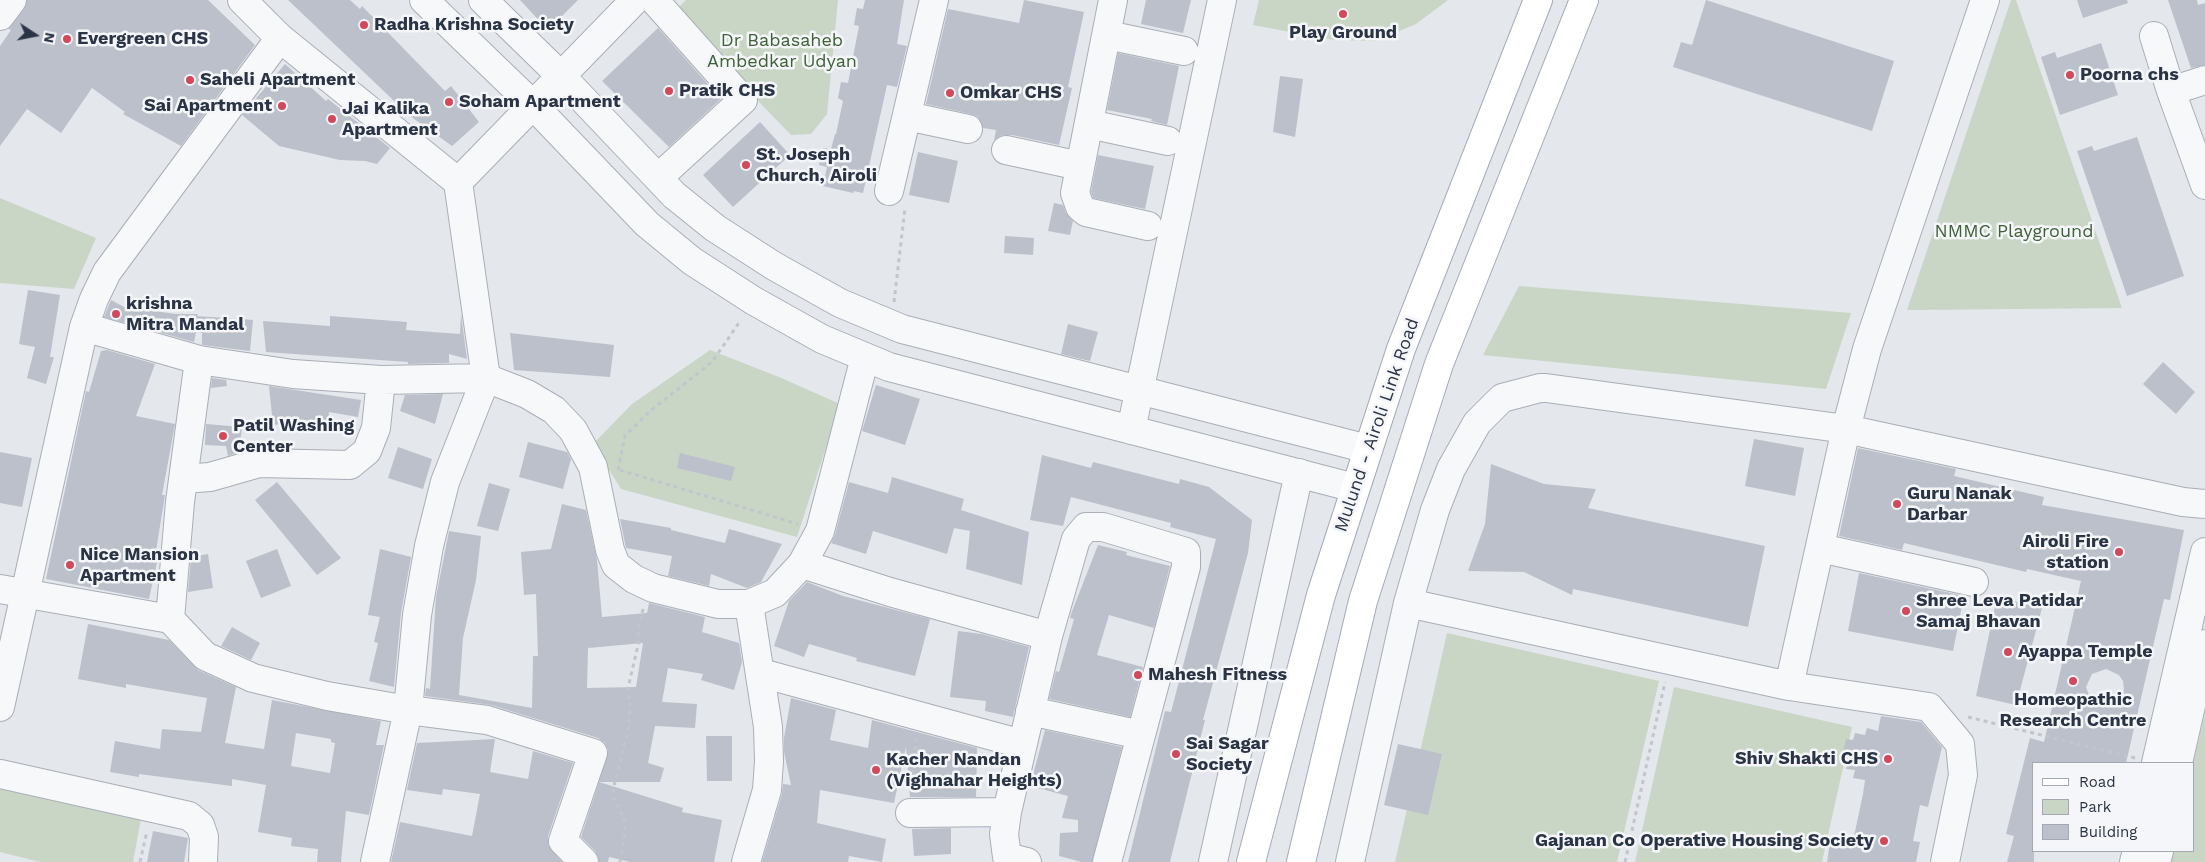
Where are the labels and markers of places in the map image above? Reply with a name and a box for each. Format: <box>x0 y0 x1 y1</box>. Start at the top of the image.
marker: Play Ground <box>1337 8 1349 20</box>
place label: Radha Krishna Society <box>374 14 574 36</box>
marker: Radha Krishna Society <box>358 19 370 31</box>
place label: Play Ground <box>1289 22 1397 44</box>
place label: Evergreen CHS <box>77 28 208 50</box>
marker: Evergreen CHS <box>61 33 73 45</box>
place label: Poorna chs <box>2080 64 2179 86</box>
place label: Saheli Apartment <box>200 69 355 91</box>
marker: Poorna chs <box>2064 69 2076 81</box>
marker: Saheli Apartment <box>184 74 196 86</box>
place label: Pratik CHS <box>679 80 775 102</box>
place label: Omkar CHS <box>960 82 1062 104</box>
marker: Pratik CHS <box>663 85 675 97</box>
marker: Omkar CHS <box>944 87 956 99</box>
place label: Soham Apartment <box>459 91 621 113</box>
place label: Sai Apartment <box>144 95 272 117</box>
marker: Soham Apartment <box>443 96 455 108</box>
place label: Jai Kalika Apartment <box>342 98 438 140</box>
marker: Sai Apartment <box>276 100 288 112</box>
marker: Jai Kalika Apartment <box>326 113 338 125</box>
place label: St. Joseph Church, Airoli <box>756 144 877 186</box>
marker: St. Joseph Church, Airoli <box>740 159 752 171</box>
place label: krishna Mitra Mandal <box>126 293 244 336</box>
marker: krishna Mitra Mandal <box>110 308 122 320</box>
place label: Patil Washing Center <box>233 415 354 458</box>
marker: Patil Washing Center <box>217 430 229 442</box>
place label: Guru Nanak Darbar <box>1907 483 2012 526</box>
marker: Guru Nanak Darbar <box>1891 498 1903 510</box>
place label: Airoli Fire station <box>2023 531 2109 574</box>
place label: Nice Mansion Apartment <box>80 544 199 586</box>
marker: Airoli Fire station <box>2113 546 2125 558</box>
marker: Nice Mansion Apartment <box>64 559 76 571</box>
place label: Shree Leva Patidar Samaj Bhavan <box>1916 590 2083 632</box>
marker: Shree Leva Patidar Samaj Bhavan <box>1900 605 1912 617</box>
place label: Ayappa Temple <box>2018 641 2153 663</box>
marker: Ayappa Temple <box>2002 646 2014 658</box>
place label: Mahesh Fitness <box>1148 664 1287 686</box>
marker: Mahesh Fitness <box>1132 669 1144 681</box>
marker: Homeopathic Research Centre <box>2067 675 2079 687</box>
place label: Homeopathic Research Centre <box>2000 689 2146 732</box>
place label: Sai Sagar Society <box>1186 733 1269 776</box>
marker: Sai Sagar Society <box>1170 748 1182 760</box>
place label: Shiv Shakti CHS <box>1735 748 1878 770</box>
place label: Kacher Nandan (Vighnahar Heights) <box>886 749 1062 792</box>
marker: Shiv Shakti CHS <box>1882 753 1894 765</box>
marker: Kacher Nandan (Vighnahar Heights) <box>870 764 882 776</box>
place label: Gajanan Co Operative Housing Society <box>1535 830 1874 852</box>
marker: Gajanan Co Operative Housing Society <box>1878 835 1890 847</box>

